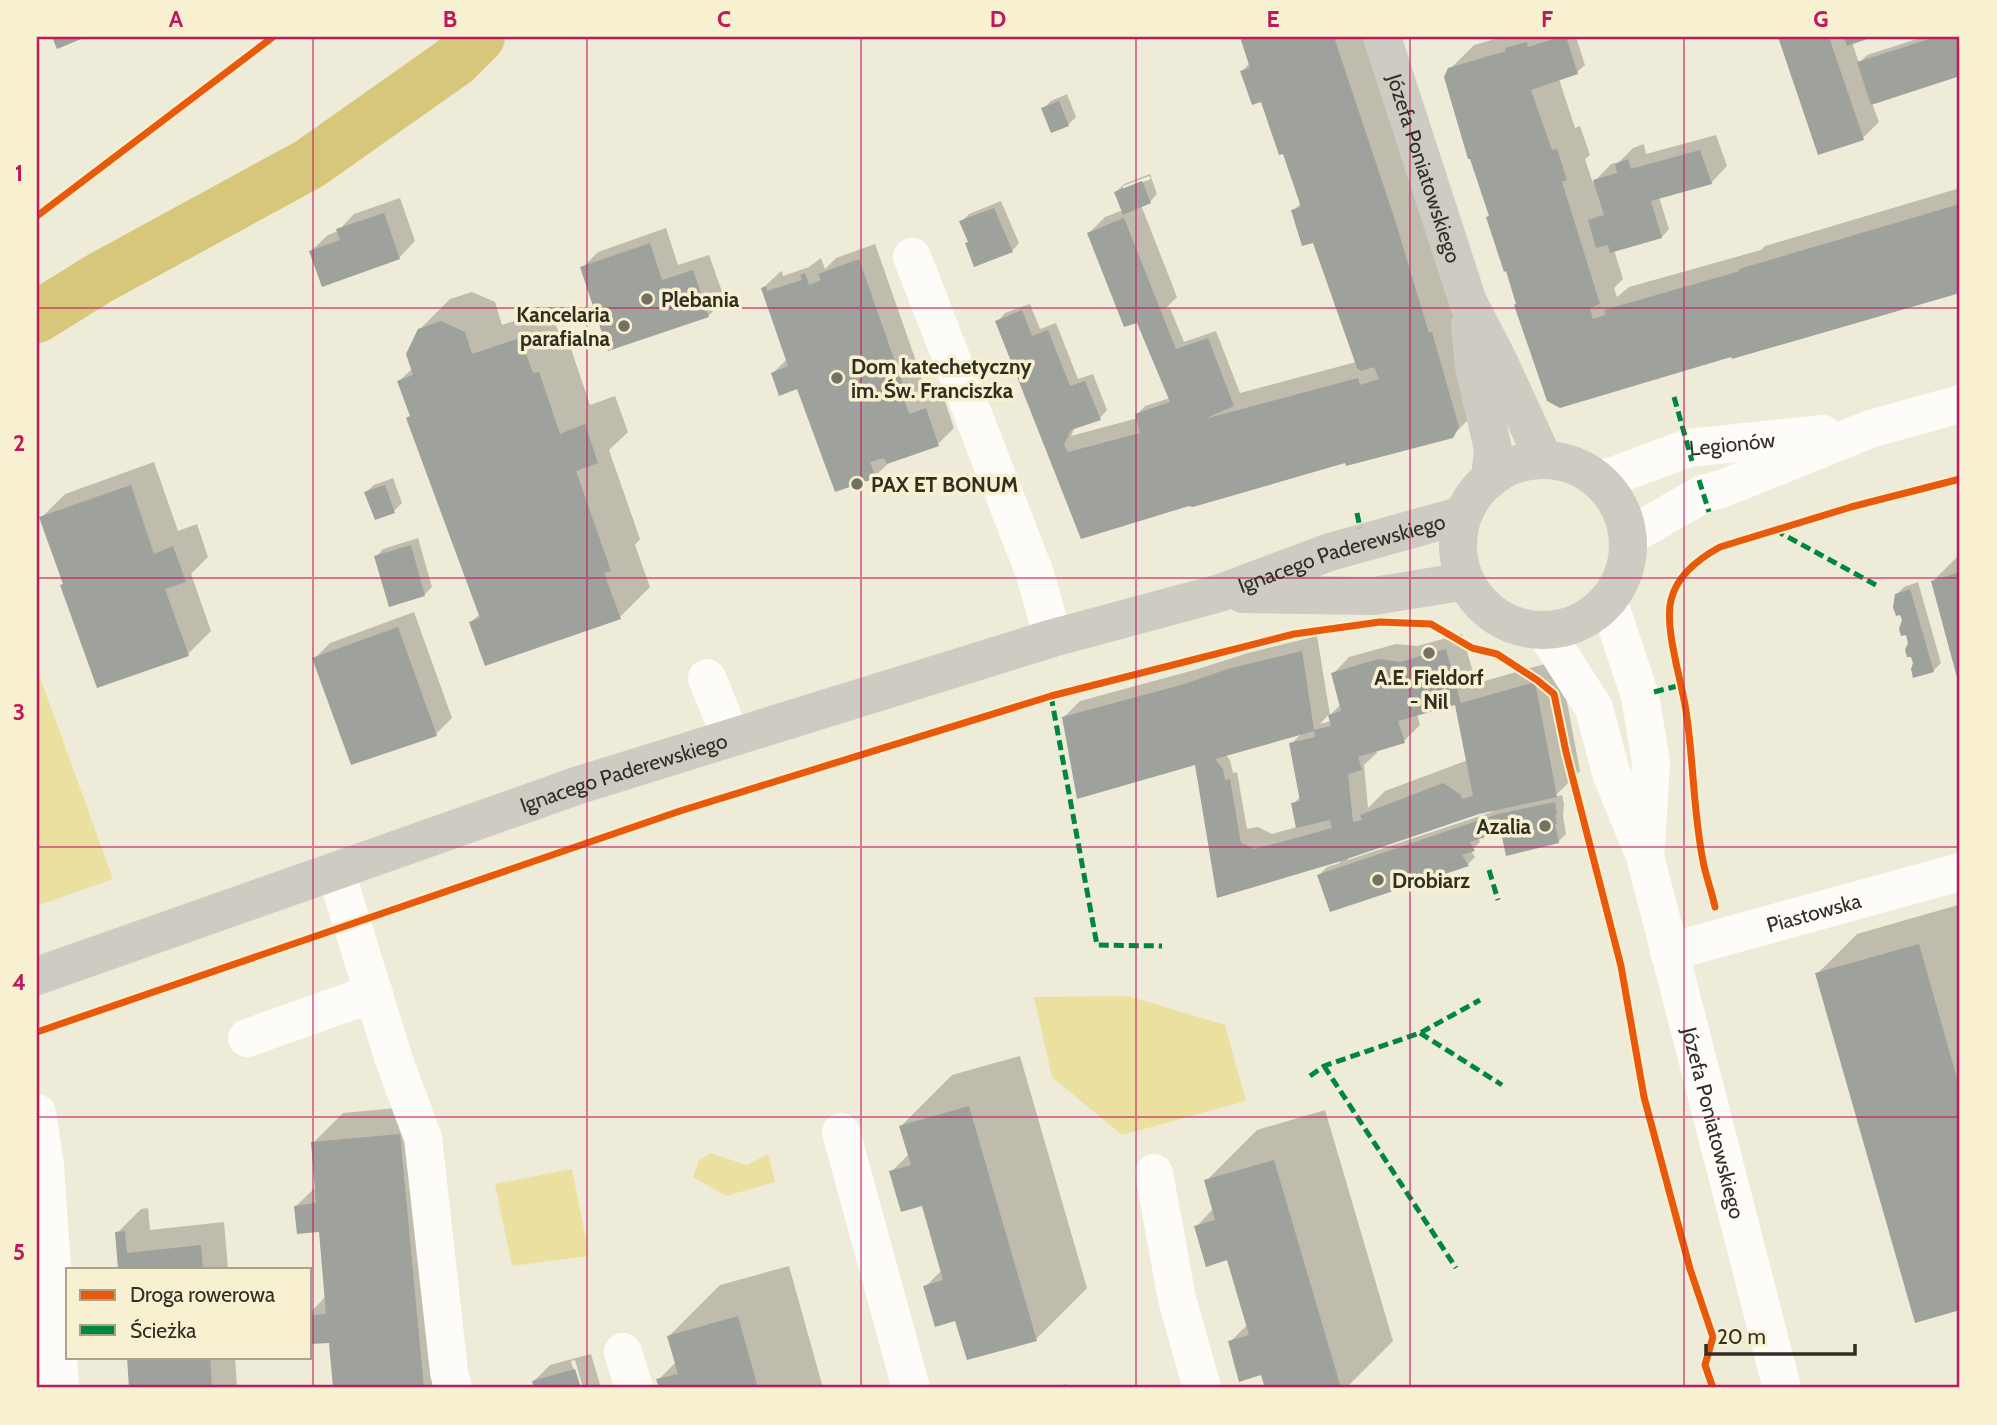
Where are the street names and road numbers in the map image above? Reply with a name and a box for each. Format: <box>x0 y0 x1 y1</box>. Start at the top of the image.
street label: Józefa Poniatowskiego <box>1382 70 1467 266</box>
street label: Legionów <box>1688 427 1776 460</box>
street label: Ignacego Paderewskiego <box>1234 508 1448 598</box>
street label: Ignacego Paderewskiego <box>517 727 730 817</box>
street label: Piastowska <box>1764 887 1864 937</box>
street label: Józefa Poniatowskiego <box>1677 1023 1750 1221</box>

